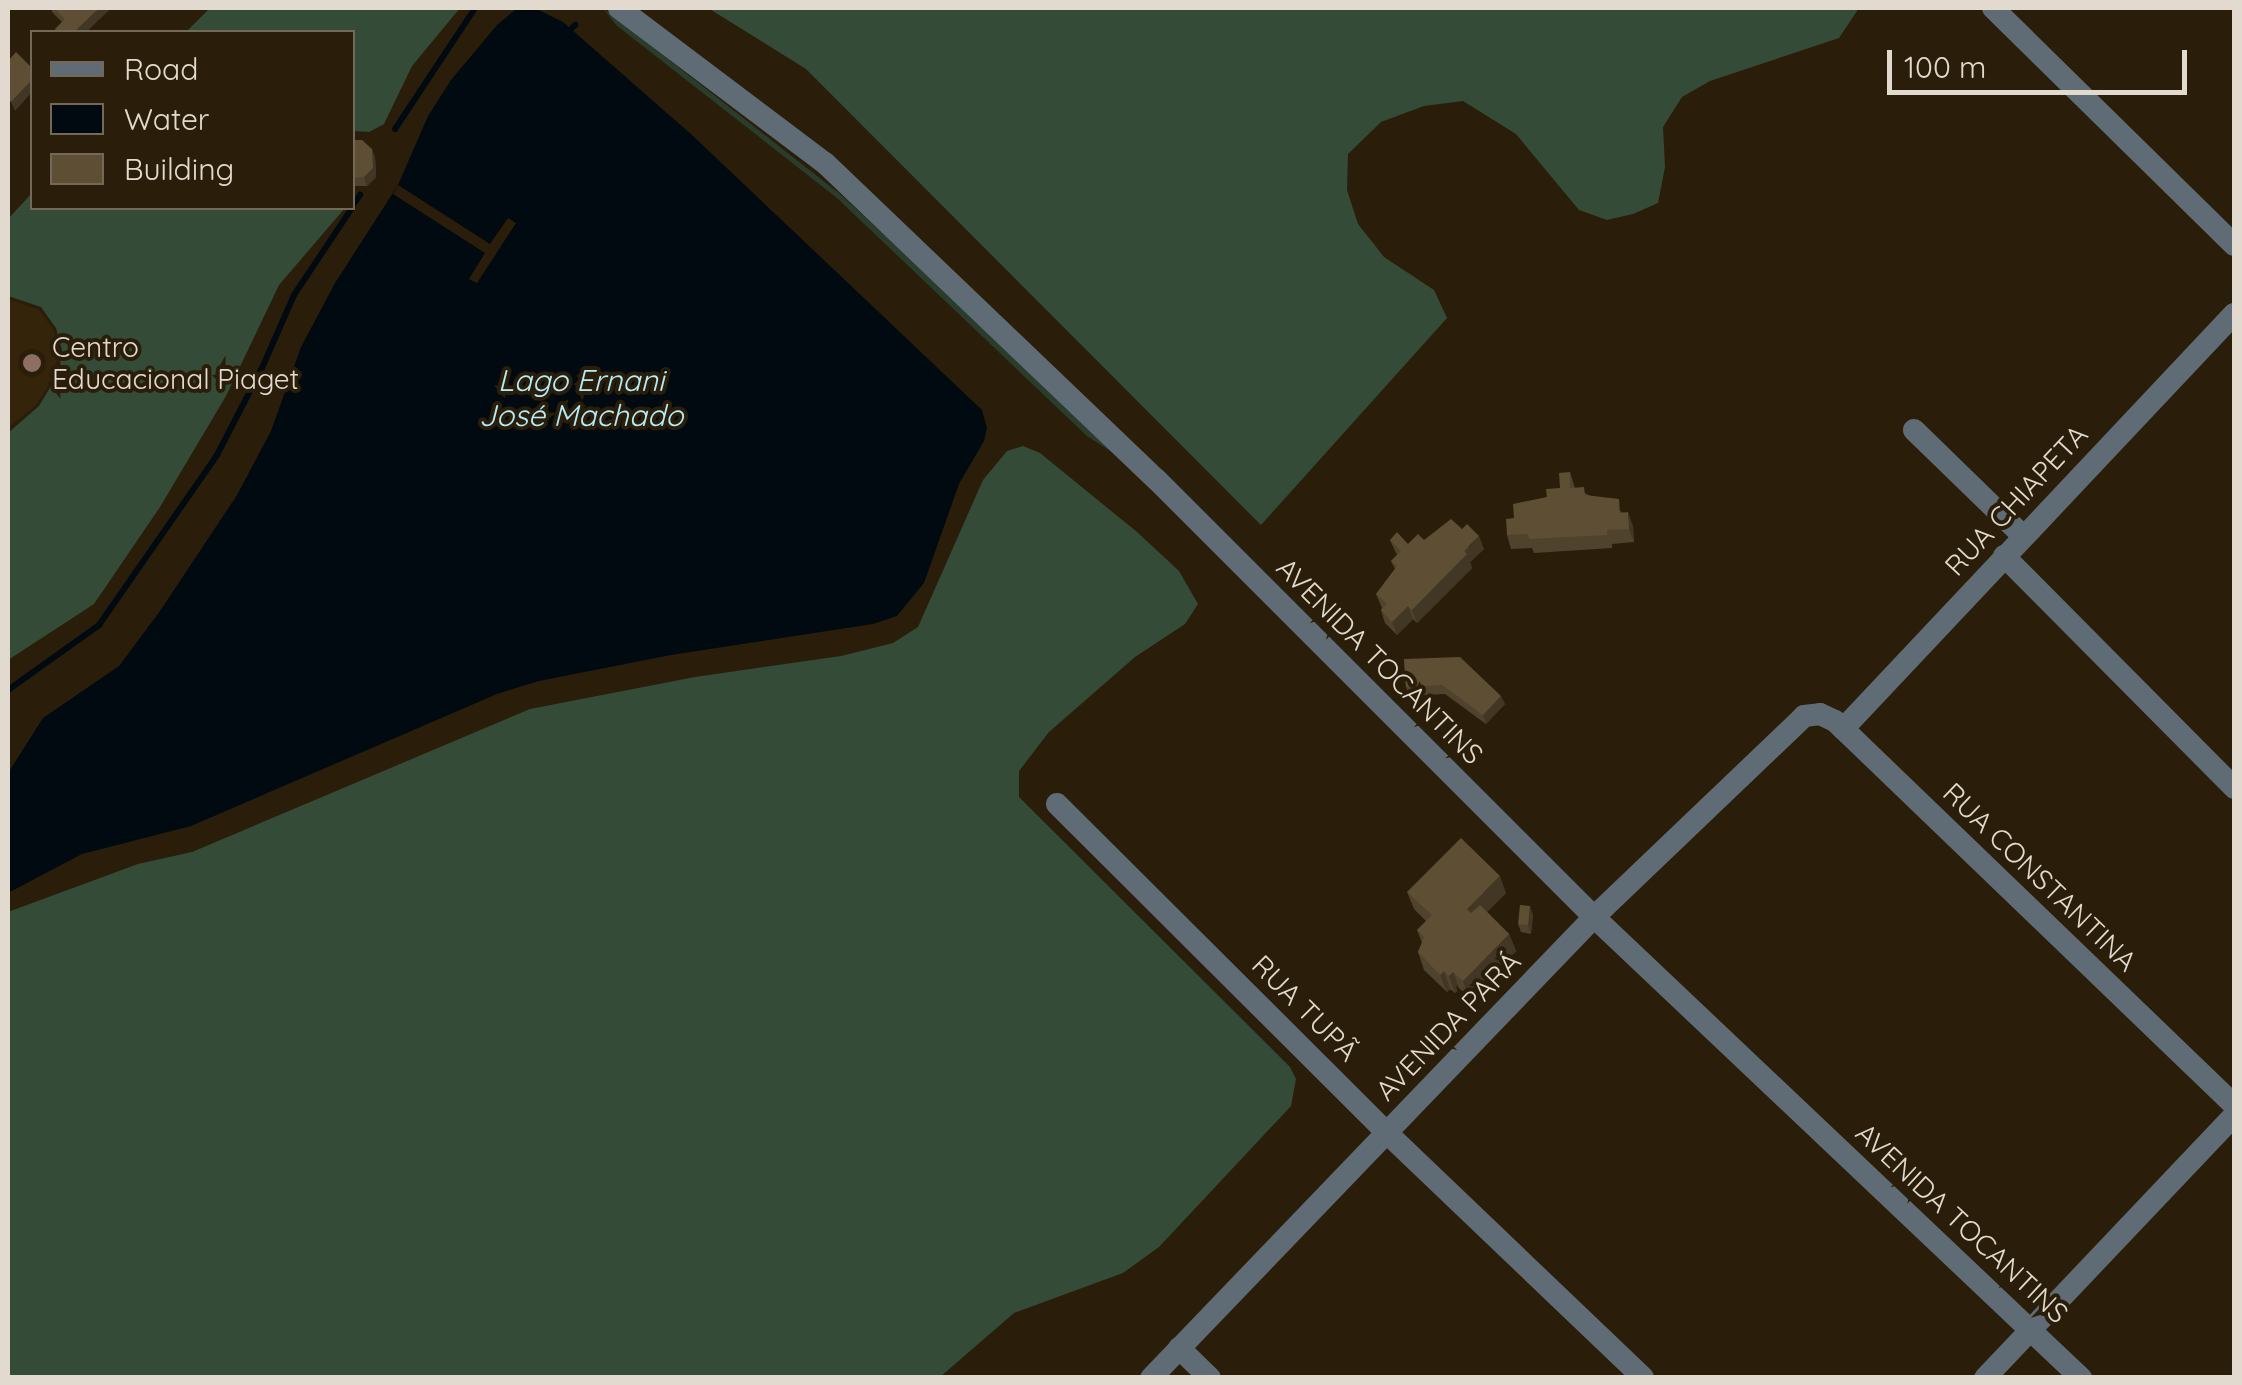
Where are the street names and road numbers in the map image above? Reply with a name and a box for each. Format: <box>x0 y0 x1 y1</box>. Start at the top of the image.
street label: RUA CHIAPETA <box>1938 418 2094 582</box>
street label: AVENIDA TOCANTINS <box>1270 551 1490 771</box>
street label: RUA CONSTANTINA <box>1936 776 2144 978</box>
street label: AVENIDA PARÁ <box>1369 945 1527 1107</box>
street label: RUA TUPÃ <box>1245 948 1365 1068</box>
street label: AVENIDA TOCANTINS <box>1849 1116 2075 1330</box>

